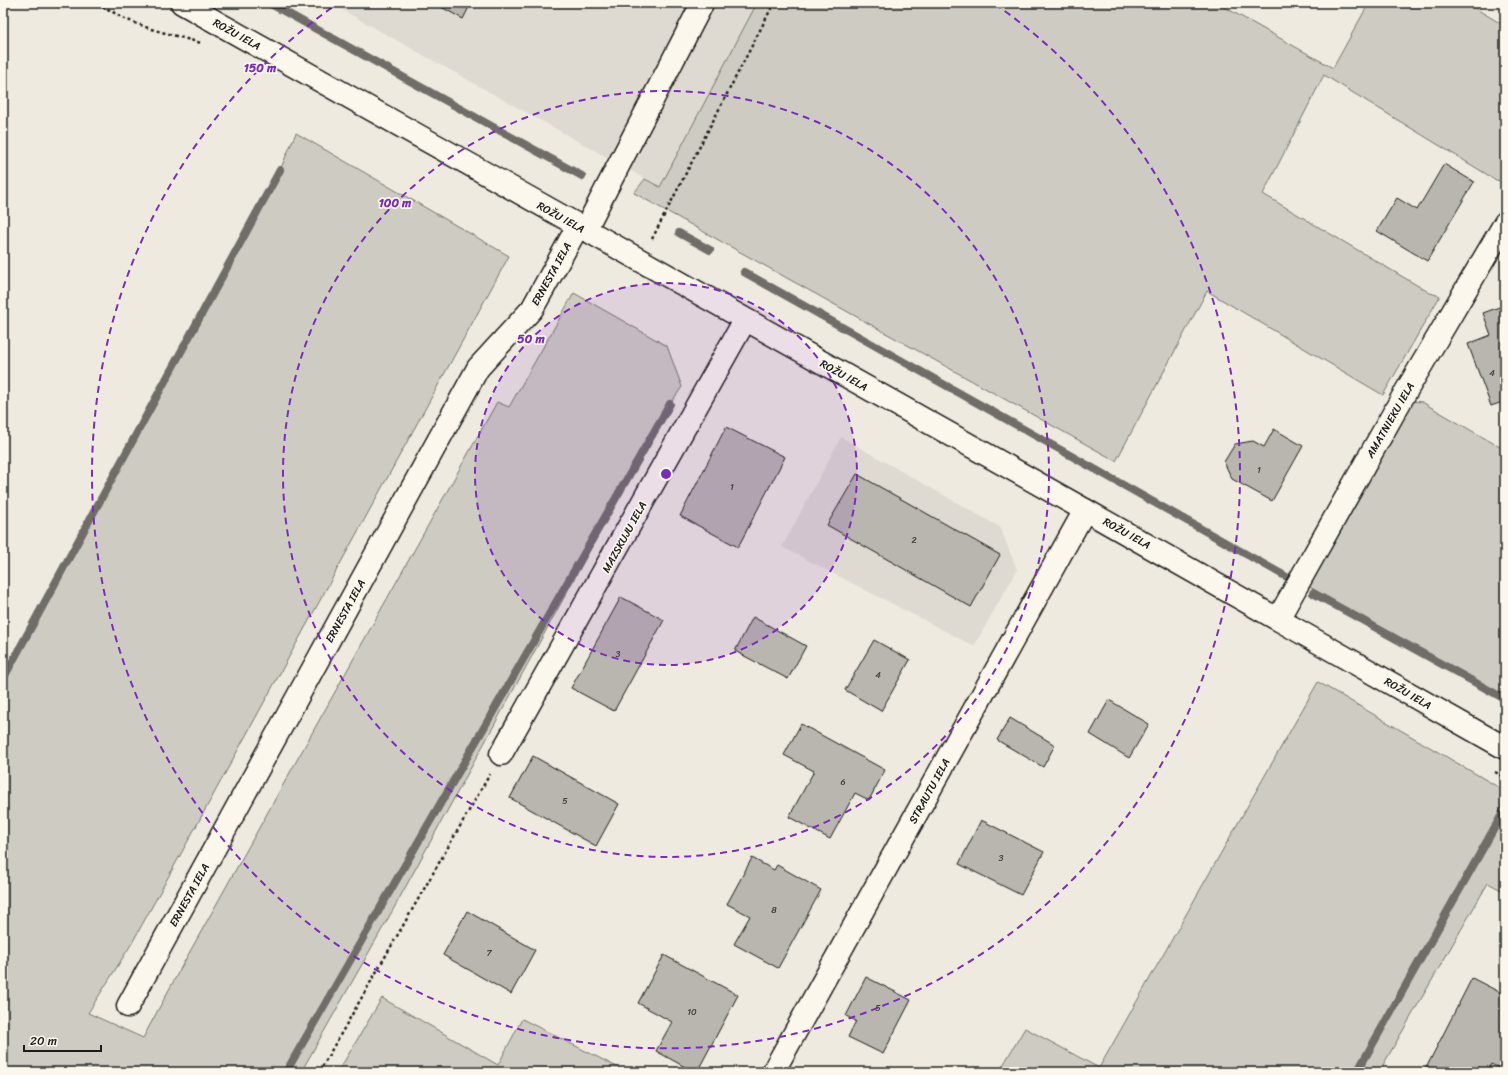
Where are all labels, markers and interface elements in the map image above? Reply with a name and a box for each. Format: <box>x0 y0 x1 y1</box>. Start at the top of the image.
street label: ROŽU IELA <box>209 13 264 55</box>
text: 150 m <box>244 57 277 79</box>
text: 100 m <box>379 192 412 214</box>
street label: ROŽU IELA <box>533 196 588 238</box>
street label: ERNESTA IELA <box>526 239 577 309</box>
text: 50 m <box>517 328 545 350</box>
street label: ROŽU IELA <box>816 354 871 396</box>
house number: 4 <box>1489 365 1495 381</box>
street label: AMATNIEKU IELA <box>1360 379 1420 463</box>
house number: 1 <box>1257 462 1261 478</box>
centre of rings <box>659 467 673 481</box>
house number: 1 <box>730 479 734 495</box>
street label: MAZSKUJU IELA <box>597 498 652 577</box>
street label: ROŽU IELA <box>1099 512 1154 554</box>
house number: 2 <box>911 532 917 548</box>
street label: ERNESTA IELA <box>320 576 371 646</box>
house number: 3 <box>616 646 621 662</box>
house number: 4 <box>875 667 881 683</box>
street label: ROŽU IELA <box>1380 672 1435 715</box>
street label: STRAUTU IELA <box>904 755 955 827</box>
house number: 6 <box>840 774 846 790</box>
house number: 5 <box>562 793 568 809</box>
house number: 3 <box>999 850 1004 866</box>
street label: ERNESTA IELA <box>164 860 215 930</box>
house number: 8 <box>771 902 777 918</box>
house number: 7 <box>486 945 492 961</box>
house number: 5 <box>875 1000 881 1016</box>
house number: 10 <box>687 1004 697 1020</box>
scale bar <box>24 1027 101 1053</box>
text: 20 m <box>30 1030 57 1052</box>

